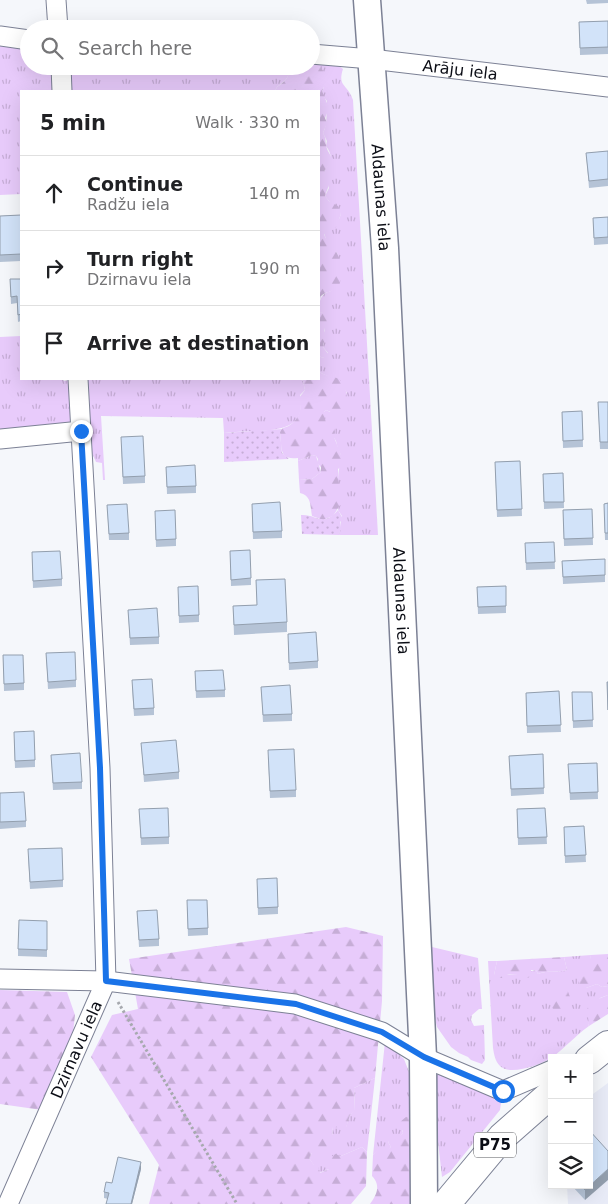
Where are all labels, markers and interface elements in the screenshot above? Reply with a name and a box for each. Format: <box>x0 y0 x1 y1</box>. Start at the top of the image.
search box <box>20 20 320 75</box>
icon: search <box>38 34 66 62</box>
text: Search here <box>78 37 192 59</box>
street label: Arāju iela <box>421 56 499 84</box>
text: 5 min <box>40 111 106 135</box>
text: Walk · 330 m <box>195 113 300 132</box>
street label: Aldaunas iela <box>367 143 394 252</box>
text: Continue <box>87 173 183 195</box>
icon: ahead <box>40 179 68 207</box>
text: 140 m <box>249 184 300 203</box>
text: Radžu iela <box>87 195 170 214</box>
text: Turn right <box>87 248 193 270</box>
icon: right <box>40 254 68 282</box>
text: 190 m <box>249 259 300 278</box>
text: Dzirnavu iela <box>87 270 192 289</box>
icon: arrive <box>40 329 68 357</box>
text: Arrive at destination <box>87 332 309 354</box>
route end <box>70 420 93 443</box>
street label: Aldaunas iela <box>389 547 413 655</box>
street label: Dzirnavu iela <box>47 998 106 1101</box>
map controls <box>548 1054 593 1189</box>
button: + <box>548 1054 593 1099</box>
route start <box>492 1080 515 1103</box>
button: − <box>548 1099 593 1144</box>
road number: P75 <box>474 1132 516 1158</box>
button: layers <box>548 1144 593 1189</box>

